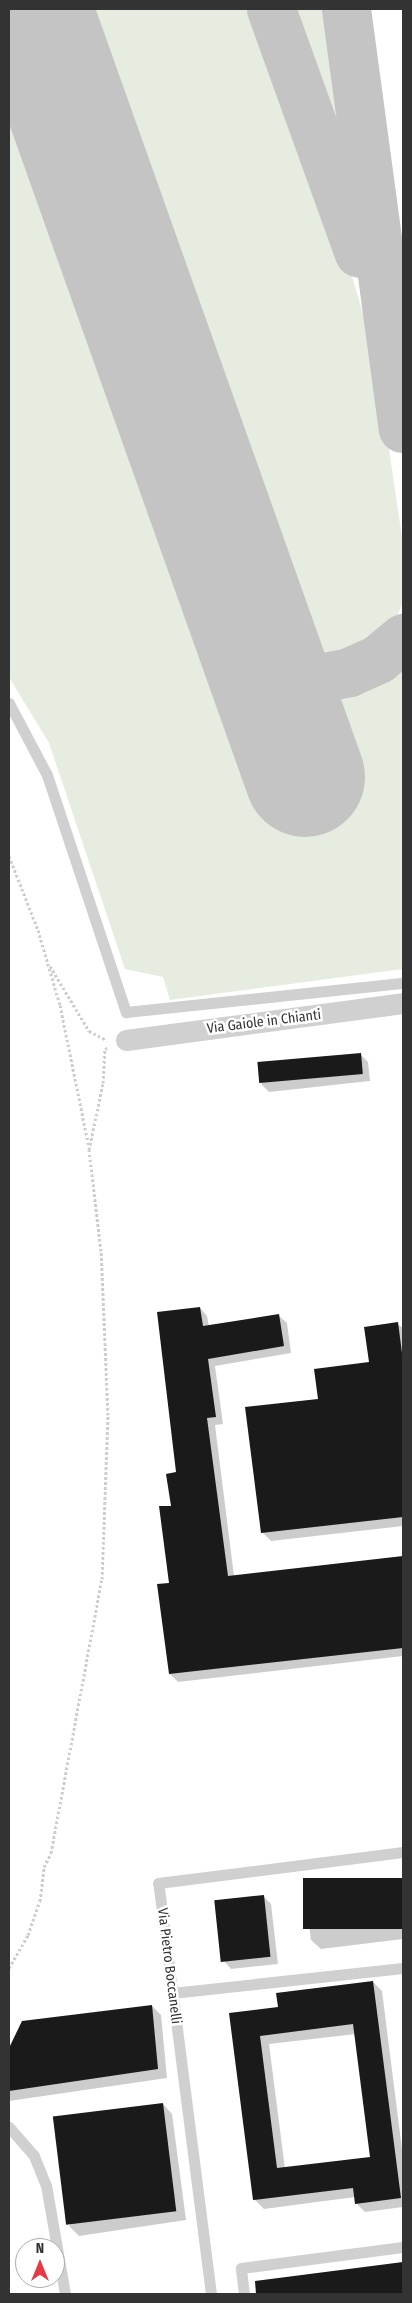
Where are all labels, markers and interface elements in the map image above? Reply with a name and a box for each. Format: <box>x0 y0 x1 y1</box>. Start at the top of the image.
street label: Via Gaiole in Chianti <box>206 1007 322 1037</box>
street label: Via Pietro Boccanelli <box>154 1907 184 2025</box>
north arrow <box>15 2238 65 2288</box>
text: N <box>36 2240 44 2257</box>

